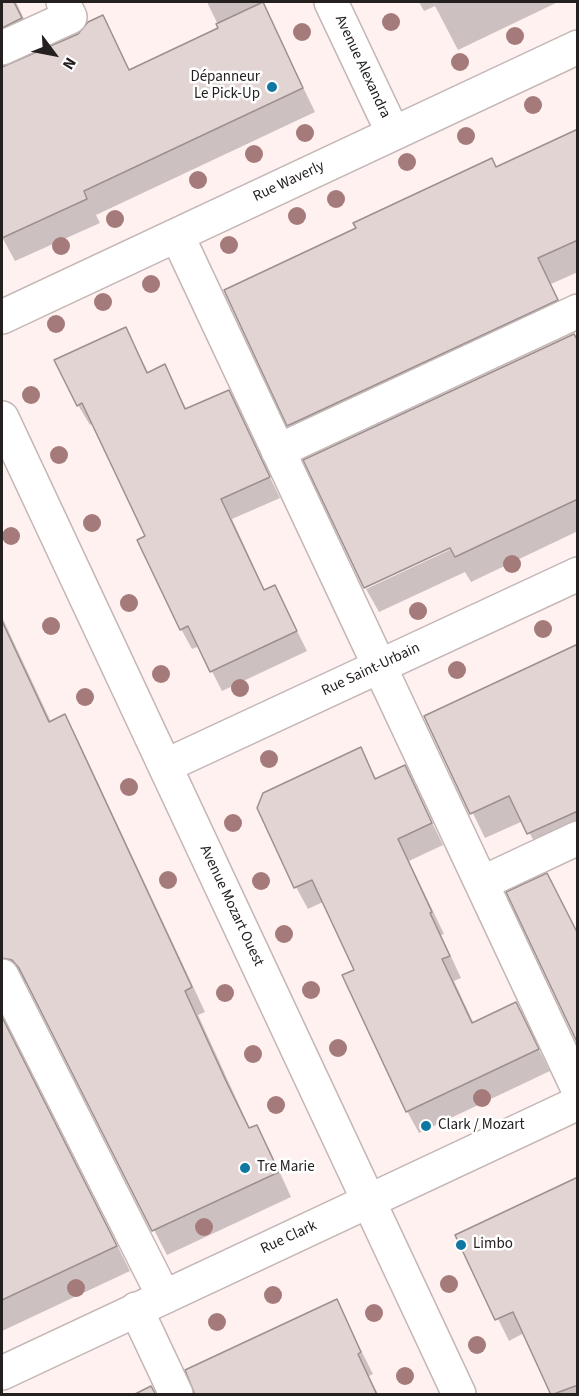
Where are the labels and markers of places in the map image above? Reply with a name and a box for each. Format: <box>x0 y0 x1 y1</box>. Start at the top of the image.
place label: Dépanneur Le Pick-Up <box>190 69 260 104</box>
marker: Dépanneur Le Pick-Up <box>265 80 279 94</box>
place label: Clark / Mozart <box>438 1117 525 1135</box>
marker: Clark / Mozart <box>419 1119 433 1133</box>
place label: Tre Marie <box>257 1159 315 1177</box>
marker: Tre Marie <box>238 1161 252 1175</box>
place label: Limbo <box>473 1236 513 1254</box>
marker: Limbo <box>454 1238 468 1252</box>

